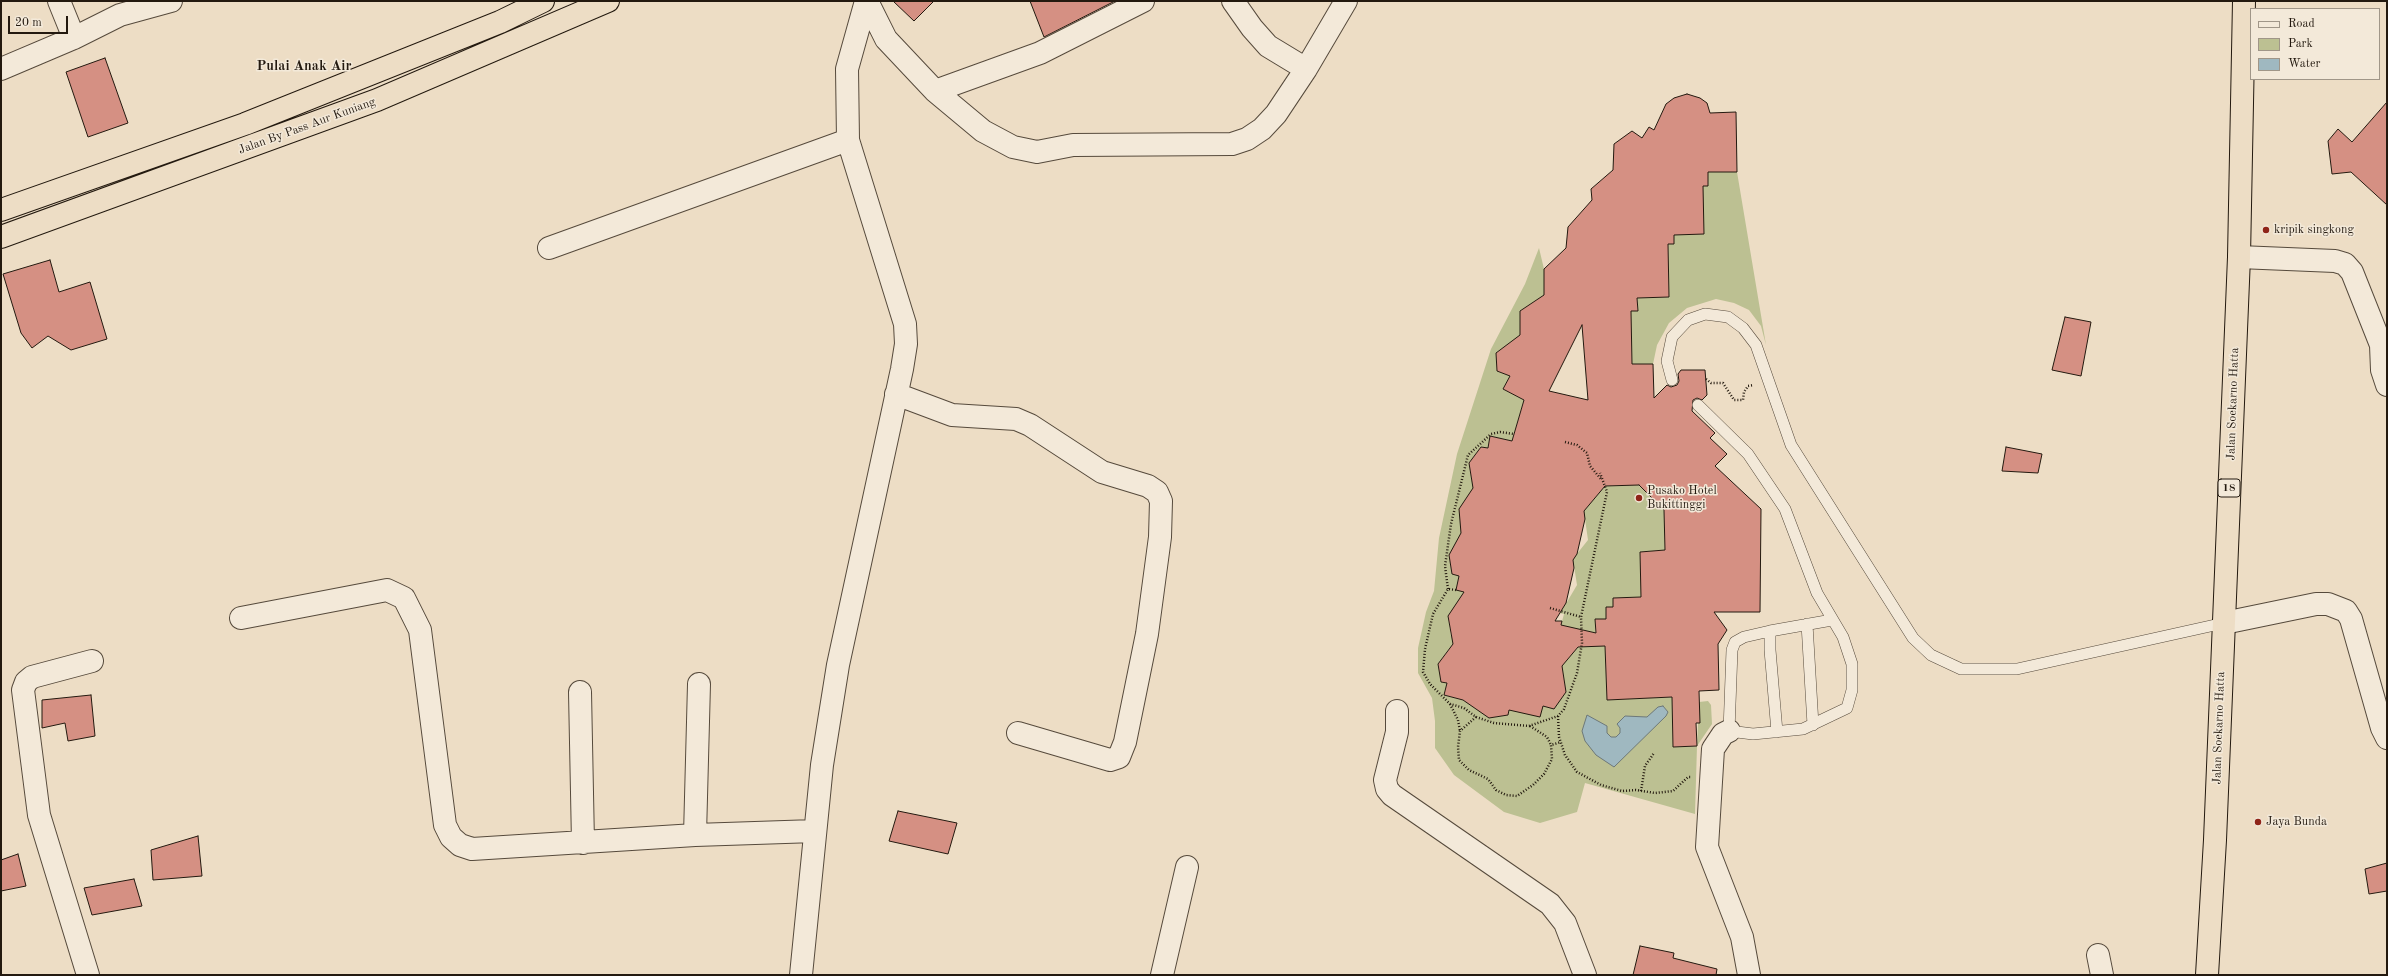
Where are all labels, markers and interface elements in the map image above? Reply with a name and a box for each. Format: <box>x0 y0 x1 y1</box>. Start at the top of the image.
scale bar <box>10 8 70 34</box>
legend <box>2250 8 2380 80</box>
text: 20 m <box>15 17 42 29</box>
text: Road <box>2288 18 2315 30</box>
text: Park <box>2288 38 2313 50</box>
district label: Pulai Anak Air <box>256 58 352 74</box>
text: Water <box>2288 58 2320 70</box>
street label: Jalan By Pass Aur Kuniang <box>237 94 377 158</box>
place label: kripik singkong <box>2274 223 2354 237</box>
marker: kripik singkong <box>2261 225 2271 235</box>
street label: Jalan Soekarno Hatta <box>2224 347 2242 461</box>
road number: 18 <box>2218 479 2240 497</box>
place label: Pusako Hotel Bukittinggi <box>1647 484 1717 512</box>
marker: Pusako Hotel Bukittinggi <box>1634 493 1644 503</box>
street label: Jalan Soekarno Hatta <box>2210 671 2228 785</box>
place label: Jaya Bunda <box>2266 815 2327 829</box>
marker: Jaya Bunda <box>2253 817 2263 827</box>

